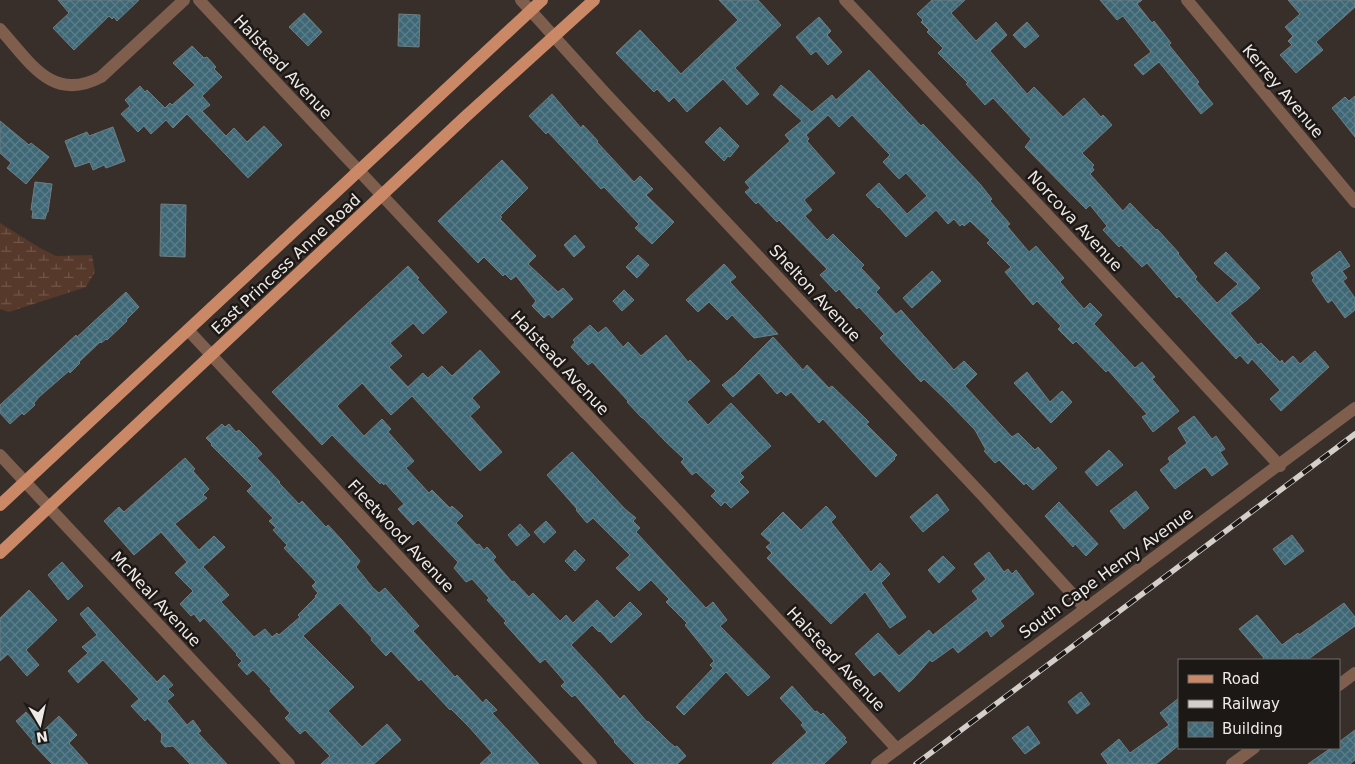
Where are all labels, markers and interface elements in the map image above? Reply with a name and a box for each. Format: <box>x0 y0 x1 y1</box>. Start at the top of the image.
street label: Halstead Avenue <box>230 11 336 123</box>
street label: Kerrey Avenue <box>1238 40 1328 142</box>
street label: Norcova Avenue <box>1024 167 1126 275</box>
street label: East Princess Anne Road <box>208 190 364 338</box>
street label: Shelton Avenue <box>765 241 865 345</box>
street label: Halstead Avenue <box>507 307 613 419</box>
street label: Fleetwood Avenue <box>344 476 458 596</box>
street label: South Cape Henry Avenue <box>1015 504 1197 642</box>
street label: McNeal Avenue <box>107 547 205 651</box>
street label: Halstead Avenue <box>783 603 889 715</box>
legend <box>1178 659 1340 749</box>
text: Road <box>1222 670 1260 688</box>
text: Railway <box>1222 695 1280 713</box>
north arrow <box>15 699 65 749</box>
text: Building <box>1222 720 1283 738</box>
text: N <box>35 728 49 746</box>

